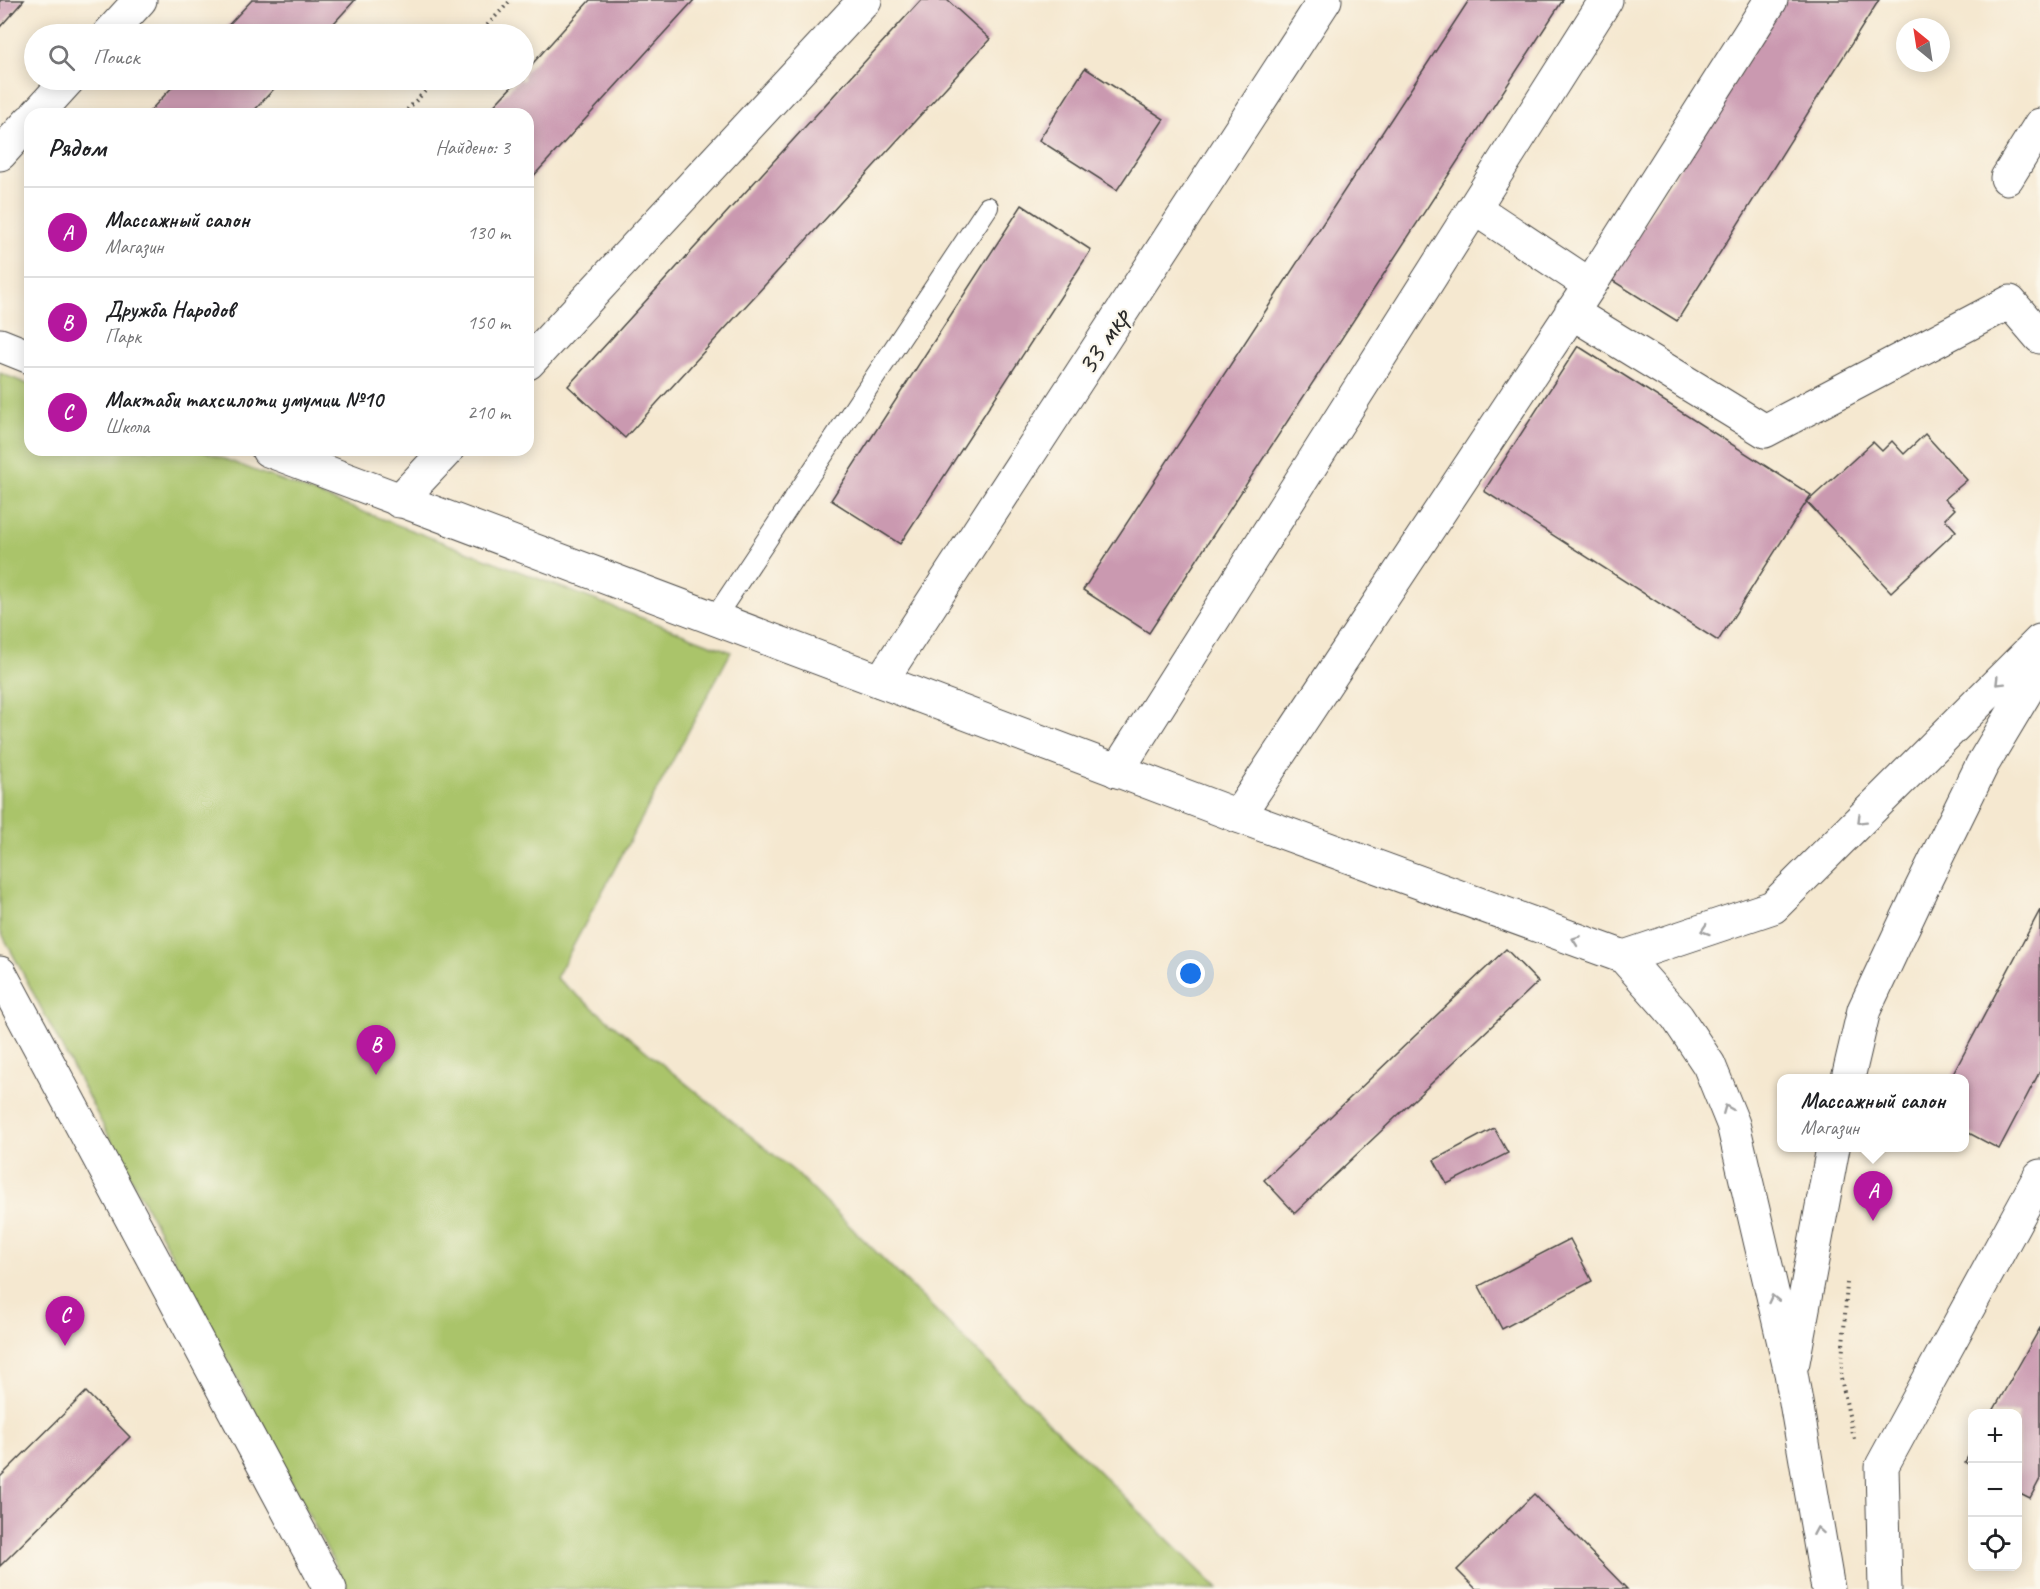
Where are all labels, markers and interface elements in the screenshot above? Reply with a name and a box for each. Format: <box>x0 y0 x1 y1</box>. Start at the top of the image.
north arrow <box>1896 18 1950 72</box>
search box <box>24 24 534 90</box>
icon: search <box>45 41 78 74</box>
text: Поиск <box>93 43 139 71</box>
text: Рядом <box>48 131 106 164</box>
text: Найдено: 3 <box>435 135 510 160</box>
text: Массажный салон <box>105 206 249 234</box>
text: A <box>62 220 73 245</box>
text: 130 m <box>467 220 510 245</box>
text: Магазин <box>105 234 163 259</box>
text: Дружба Народов <box>105 296 234 324</box>
street label: 33 мкр <box>1067 299 1140 382</box>
text: B <box>62 310 73 335</box>
text: 150 m <box>467 310 510 335</box>
text: Парк <box>105 324 141 349</box>
text: Мактаби тахсилоти умумии №10 <box>105 386 383 414</box>
text: C <box>63 400 72 425</box>
text: 210 m <box>467 400 510 425</box>
text: Школа <box>105 414 149 439</box>
one-way arrow <box>1995 675 2006 686</box>
one-way arrow <box>1857 813 1867 824</box>
one-way arrow <box>1700 922 1711 935</box>
one-way arrow <box>1571 935 1581 948</box>
your location <box>1176 959 1205 988</box>
pin: B <box>356 1026 395 1075</box>
popup <box>1777 1074 1969 1152</box>
text: Массажный салон <box>1801 1087 1945 1115</box>
one-way arrow <box>1722 1105 1734 1116</box>
text: Магазин <box>1801 1115 1859 1140</box>
pin: A <box>1854 1172 1892 1221</box>
one-way arrow <box>1768 1294 1781 1304</box>
pin: C <box>46 1296 84 1346</box>
map controls <box>1968 1409 2022 1571</box>
button: + <box>1968 1409 2022 1463</box>
button: − <box>1968 1463 2022 1517</box>
button: locate <box>1968 1517 2022 1571</box>
one-way arrow <box>1813 1527 1825 1536</box>

